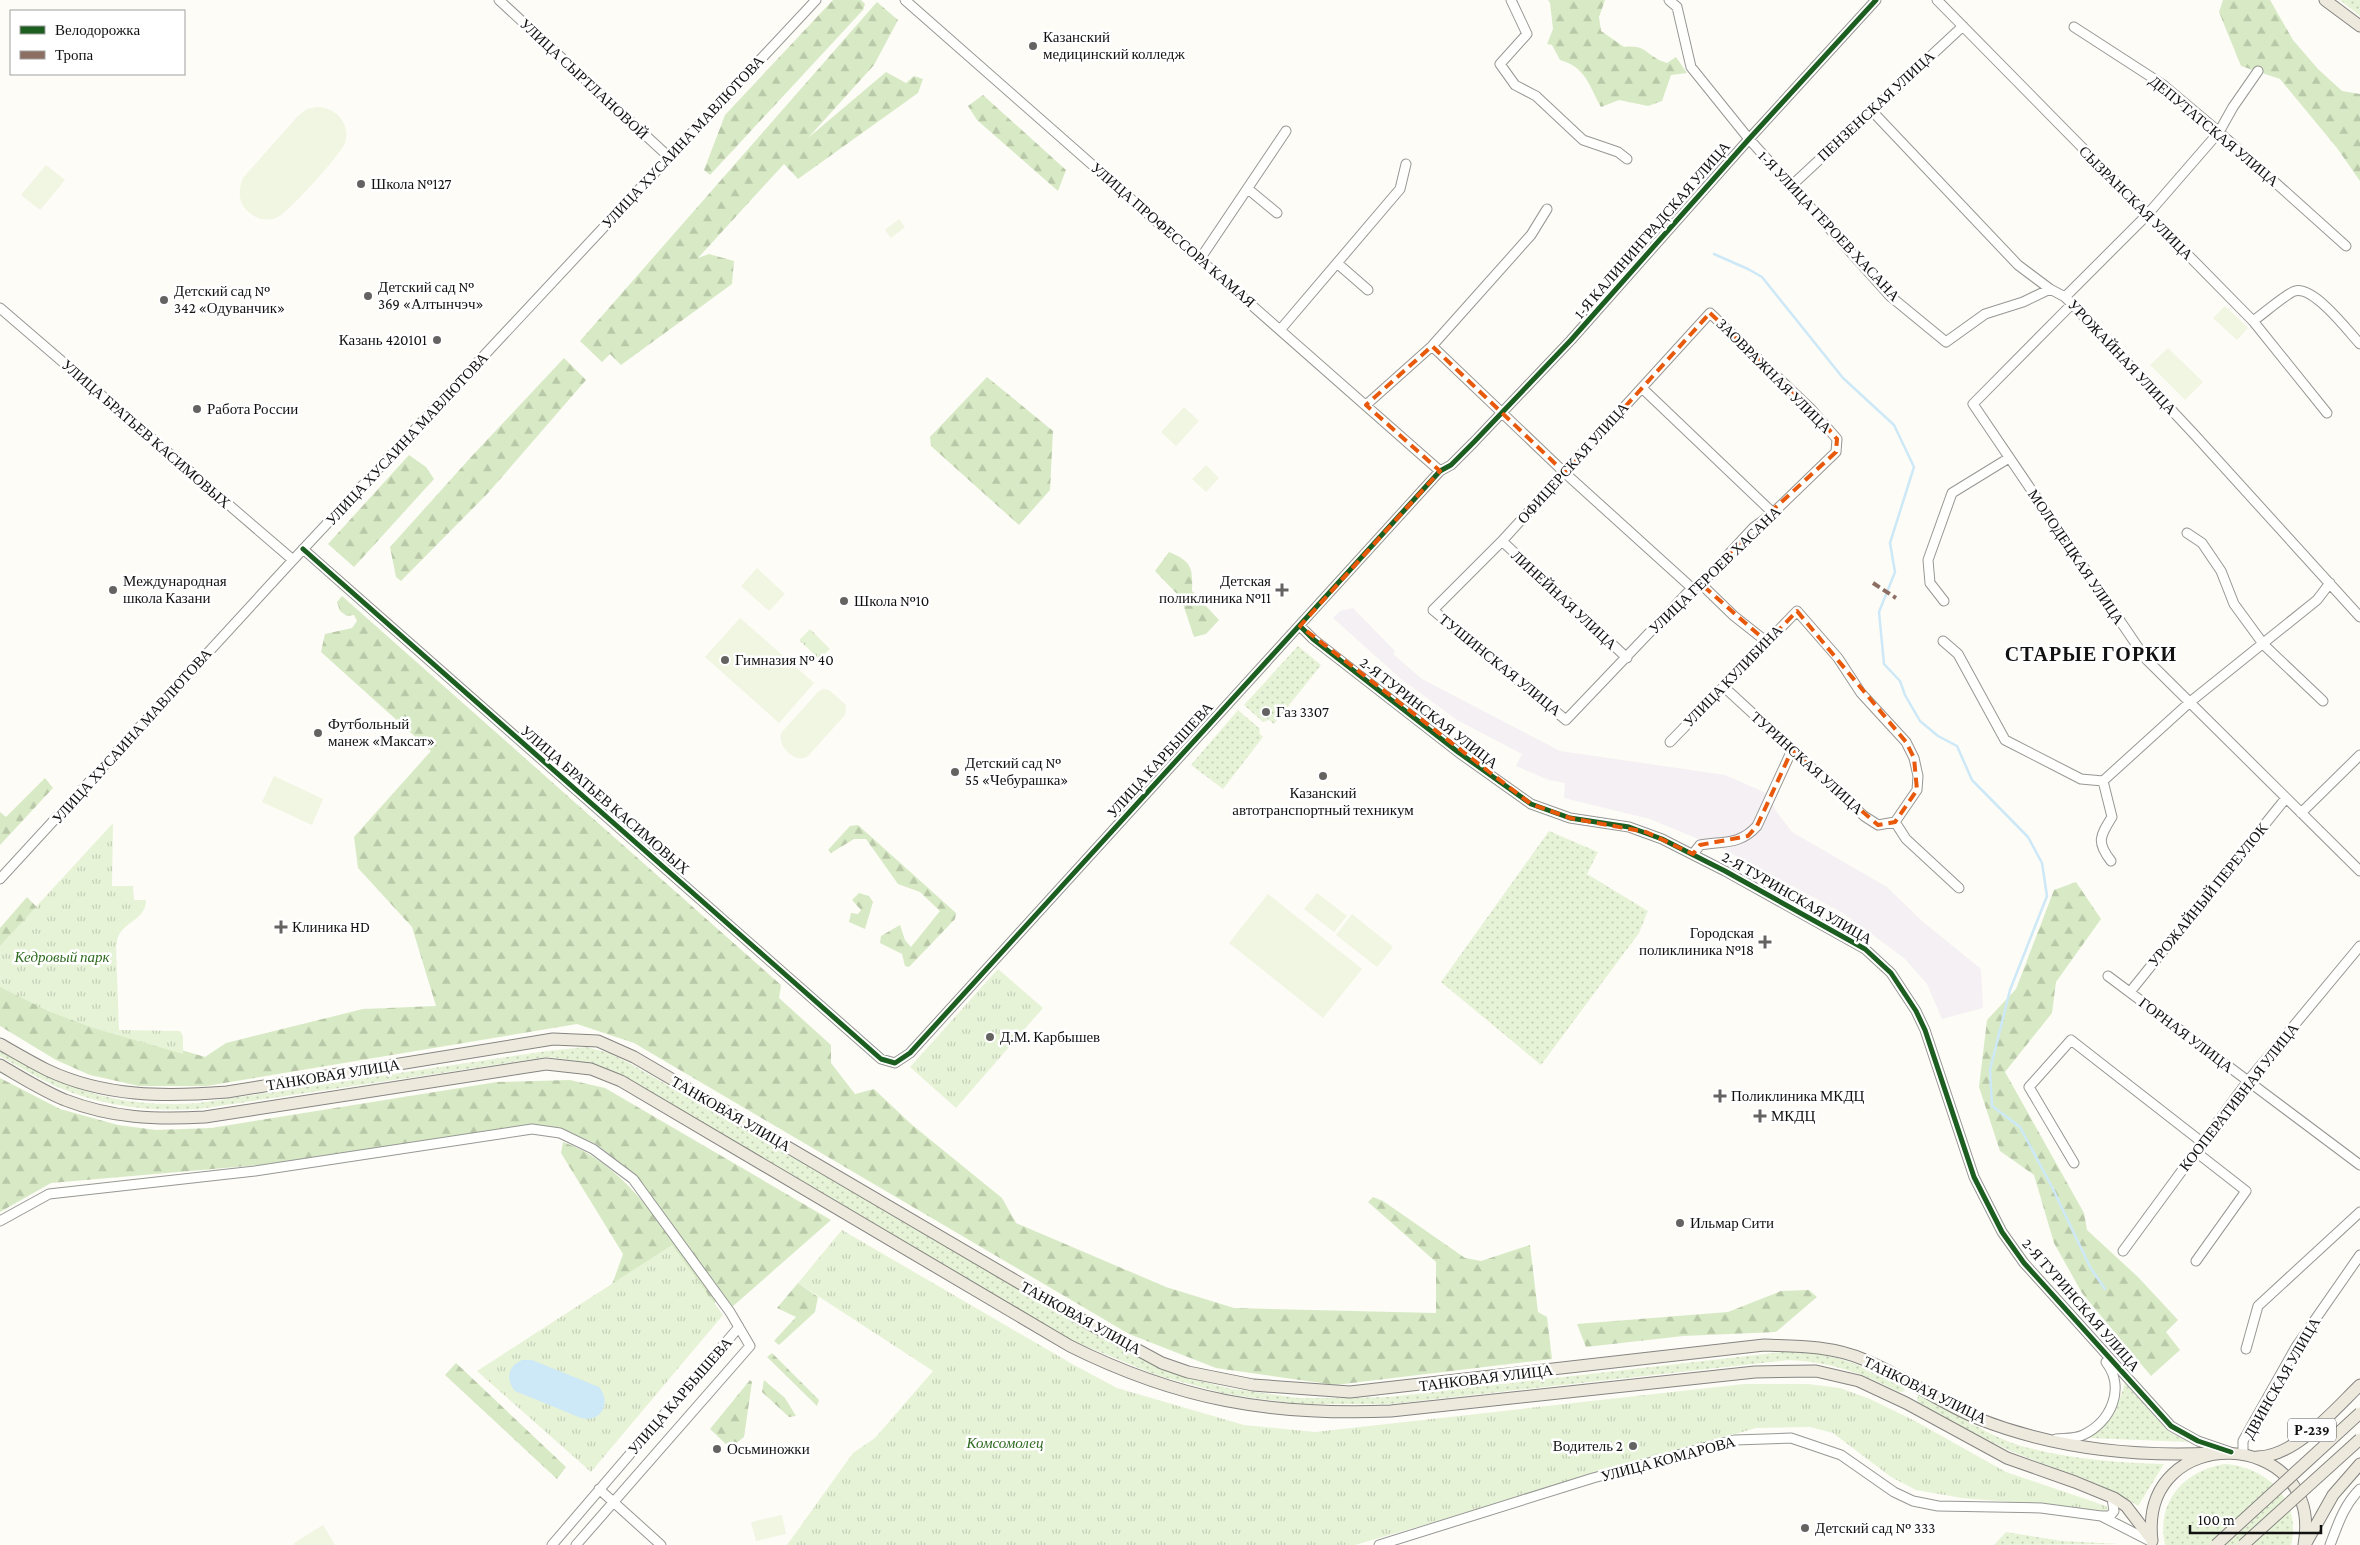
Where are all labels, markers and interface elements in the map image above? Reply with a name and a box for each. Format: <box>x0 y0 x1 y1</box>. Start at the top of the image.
legend <box>10 10 185 75</box>
street label: УЛИЦА СЫРТЛАНОВОЙ <box>517 16 651 143</box>
text: Велодорожка <box>55 22 140 38</box>
place label: Казанский медицинский колледж <box>1043 29 1185 62</box>
marker: Казанский медицинский колледж <box>1027 40 1039 52</box>
text: Тропа <box>55 47 94 63</box>
street label: ПЕНЗЕНСКАЯ УЛИЦА <box>1814 48 1938 164</box>
street label: УЛИЦА ХУСАИНА МАВЛЮТОВА <box>599 52 767 231</box>
street label: ДЕПУТАТСКАЯ УЛИЦА <box>2146 72 2282 190</box>
street label: 1-Я КАЛИНИНГРАДСКАЯ УЛИЦА <box>1571 138 1733 322</box>
street label: СЫЗРАНСКАЯ УЛИЦА <box>2076 143 2196 263</box>
street label: 1-Я УЛИЦА ГЕРОЕВ ХАСАНА <box>1755 148 1903 305</box>
street label: УЛИЦА ПРОФЕССОРА КАМАЯ <box>1088 160 1258 310</box>
place label: Школа №127 <box>371 176 452 192</box>
marker: Школа №127 <box>355 178 367 190</box>
place label: Детский сад № 369 «Алтынчэч» <box>378 279 484 312</box>
place label: Детский сад № 342 «Одуванчик» <box>174 283 285 316</box>
marker: Детский сад № 369 «Алтынчэч» <box>362 290 374 302</box>
marker: Детский сад № 342 «Одуванчик» <box>158 294 170 306</box>
street label: УРОЖАЙНАЯ УЛИЦА <box>2065 296 2179 418</box>
street label: ЗАОВРАЖНАЯ УЛИЦА <box>1713 315 1835 437</box>
place label: Казань 420101 <box>339 332 427 348</box>
marker: Казань 420101 <box>431 334 443 346</box>
street label: УЛИЦА ХУСАИНА МАВЛЮТОВА <box>323 349 491 528</box>
street label: УЛИЦА БРАТЬЕВ КАСИМОВЫХ <box>59 357 234 512</box>
street label: ОФИЦЕРСКАЯ УЛИЦА <box>1514 399 1632 527</box>
place label: Работа России <box>207 401 298 417</box>
marker: Работа России <box>191 403 203 415</box>
street label: МОЛОДЕЦКАЯ УЛИЦА <box>2025 487 2127 628</box>
street label: УЛИЦА ГЕРОЕВ ХАСАНА <box>1646 503 1784 637</box>
street label: ЛИНЕЙНАЯ УЛИЦА <box>1508 547 1620 653</box>
place label: Международная школа Казани <box>123 573 227 606</box>
place label: Детская поликлиника №11 <box>1159 573 1271 606</box>
marker: Детская поликлиника №11 <box>1275 583 1289 597</box>
marker: Международная школа Казани <box>107 584 119 596</box>
place label: Школа №10 <box>854 593 929 609</box>
marker: Школа №10 <box>838 595 850 607</box>
street label: ТУШИНСКАЯ УЛИЦА <box>1436 611 1564 719</box>
street label: УЛИЦА КУЛИБИНА <box>1680 622 1786 730</box>
district label: СТАРЫЕ ГОРКИ <box>2005 643 2177 665</box>
street label: УЛИЦА ХУСАИНА МАВЛЮТОВА <box>49 645 215 827</box>
place label: Гимназия № 40 <box>735 652 834 668</box>
marker: Гимназия № 40 <box>719 654 731 666</box>
street label: 2-Я ТУРИНСКАЯ УЛИЦА <box>1357 654 1501 772</box>
street label: УЛИЦА КАРБЫШЕВА <box>1104 699 1216 821</box>
place label: Газ 3307 <box>1276 704 1329 720</box>
marker: Газ 3307 <box>1260 706 1272 718</box>
street label: ТУРИНСКАЯ УЛИЦА <box>1748 709 1866 818</box>
place label: Футбольный манеж «Максат» <box>328 716 435 749</box>
street label: УЛИЦА БРАТЬЕВ КАСИМОВЫХ <box>518 723 693 878</box>
marker: Футбольный манеж «Максат» <box>312 727 324 739</box>
place label: Детский сад № 55 «Чебурашка» <box>965 755 1069 788</box>
marker: Детский сад № 55 «Чебурашка» <box>949 766 961 778</box>
marker: Казанский автотранспортный техникум <box>1317 770 1329 782</box>
place label: Казанский автотранспортный техникум <box>1232 785 1414 818</box>
street label: УРОЖАЙНЫЙ ПЕРЕУЛОК <box>2145 819 2271 970</box>
street label: 2-Я ТУРИНСКАЯ УЛИЦА <box>1719 848 1875 948</box>
place label: Клиника HD <box>292 919 370 935</box>
marker: Клиника HD <box>274 920 288 934</box>
place label: Городская поликлиника №18 <box>1639 925 1754 958</box>
marker: Городская поликлиника №18 <box>1758 935 1772 949</box>
park label: Кедровый парк <box>14 949 110 965</box>
street label: ГОРНАЯ УЛИЦА <box>2136 994 2236 1076</box>
street label: КООПЕРАТИВНАЯ УЛИЦА <box>2176 1020 2302 1174</box>
place label: Д.М. Карбышев <box>1000 1029 1100 1045</box>
marker: Д.М. Карбышев <box>984 1031 996 1043</box>
street label: ТАНКОВАЯ УЛИЦА <box>265 1057 401 1093</box>
street label: ТАНКОВАЯ УЛИЦА <box>669 1073 794 1155</box>
place label: Поликлиника МКДЦ <box>1731 1088 1865 1104</box>
marker: Поликлиника МКДЦ <box>1713 1089 1727 1103</box>
place label: МКДЦ <box>1771 1108 1816 1124</box>
marker: МКДЦ <box>1753 1109 1767 1123</box>
place label: Ильмар Сити <box>1690 1215 1774 1231</box>
marker: Ильмар Сити <box>1674 1217 1686 1229</box>
street label: 2-Я ТУРИНСКАЯ УЛИЦА <box>2019 1235 2143 1375</box>
street label: ТАНКОВАЯ УЛИЦА <box>1018 1278 1144 1358</box>
street label: ДВИНСКАЯ УЛИЦА <box>2241 1314 2323 1441</box>
street label: УЛИЦА КАРБЫШЕВА <box>625 1334 735 1458</box>
street label: ТАНКОВАЯ УЛИЦА <box>1861 1353 1989 1427</box>
street label: ТАНКОВАЯ УЛИЦА <box>1418 1362 1554 1394</box>
road number: Р-239 <box>2288 1418 2336 1442</box>
street label: УЛИЦА КОМАРОВА <box>1599 1433 1737 1485</box>
park label: Комсомолец <box>966 1435 1043 1451</box>
place label: Водитель 2 <box>1553 1438 1623 1454</box>
marker: Водитель 2 <box>1627 1440 1639 1452</box>
place label: Осьминожки <box>727 1441 810 1457</box>
marker: Осьминожки <box>711 1443 723 1455</box>
scale bar <box>2190 1502 2321 1534</box>
text: 100 m <box>2198 1512 2235 1528</box>
place label: Детский сад № 333 <box>1815 1520 1935 1536</box>
marker: Детский сад № 333 <box>1799 1522 1811 1534</box>

